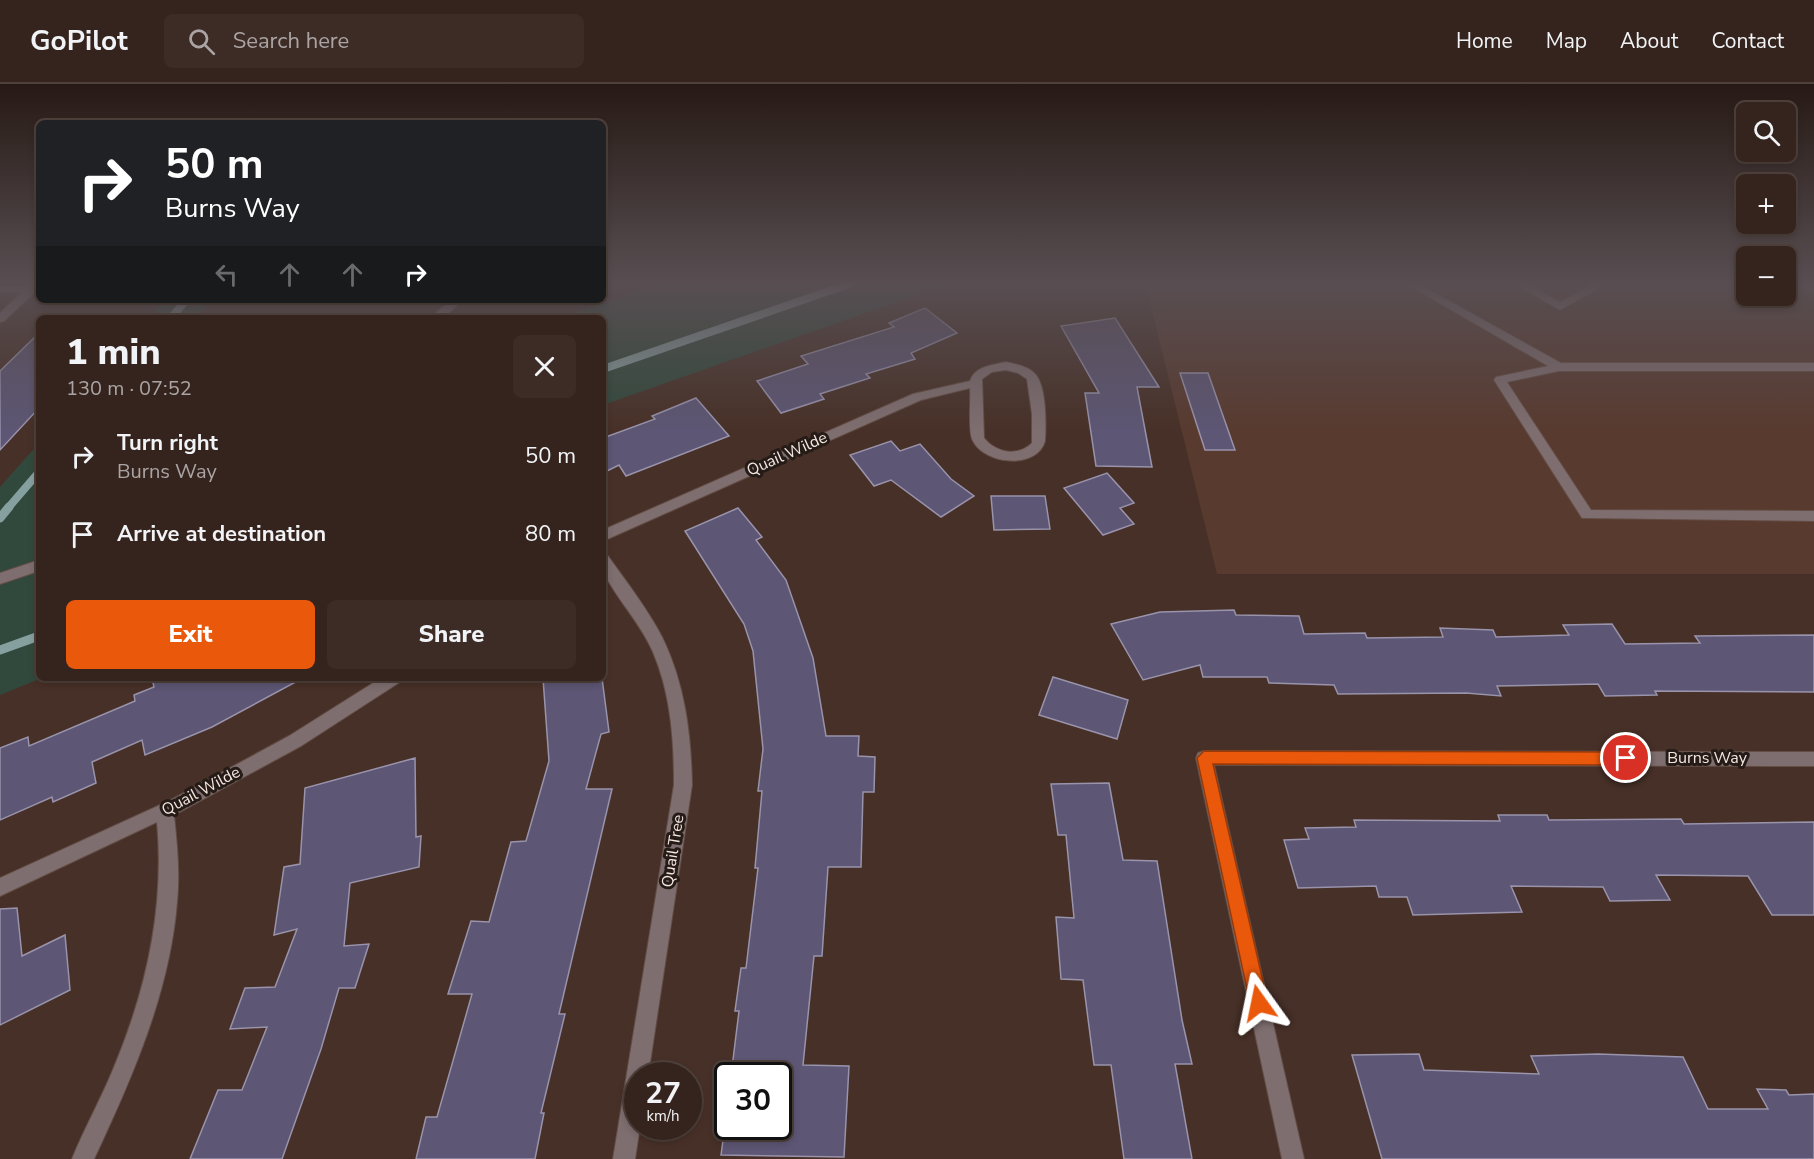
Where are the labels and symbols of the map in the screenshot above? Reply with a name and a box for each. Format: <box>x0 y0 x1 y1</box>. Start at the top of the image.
street label: Quail Wilde <box>743 426 831 482</box>
pin <box>1600 732 1651 783</box>
street label: Burns Way <box>1667 747 1748 769</box>
street label: Quail Wilde <box>158 761 244 821</box>
street label: Quail Tree <box>656 813 690 889</box>
position arrow <box>1227 971 1291 1035</box>
speed limit sign: 30 <box>714 1062 792 1140</box>

